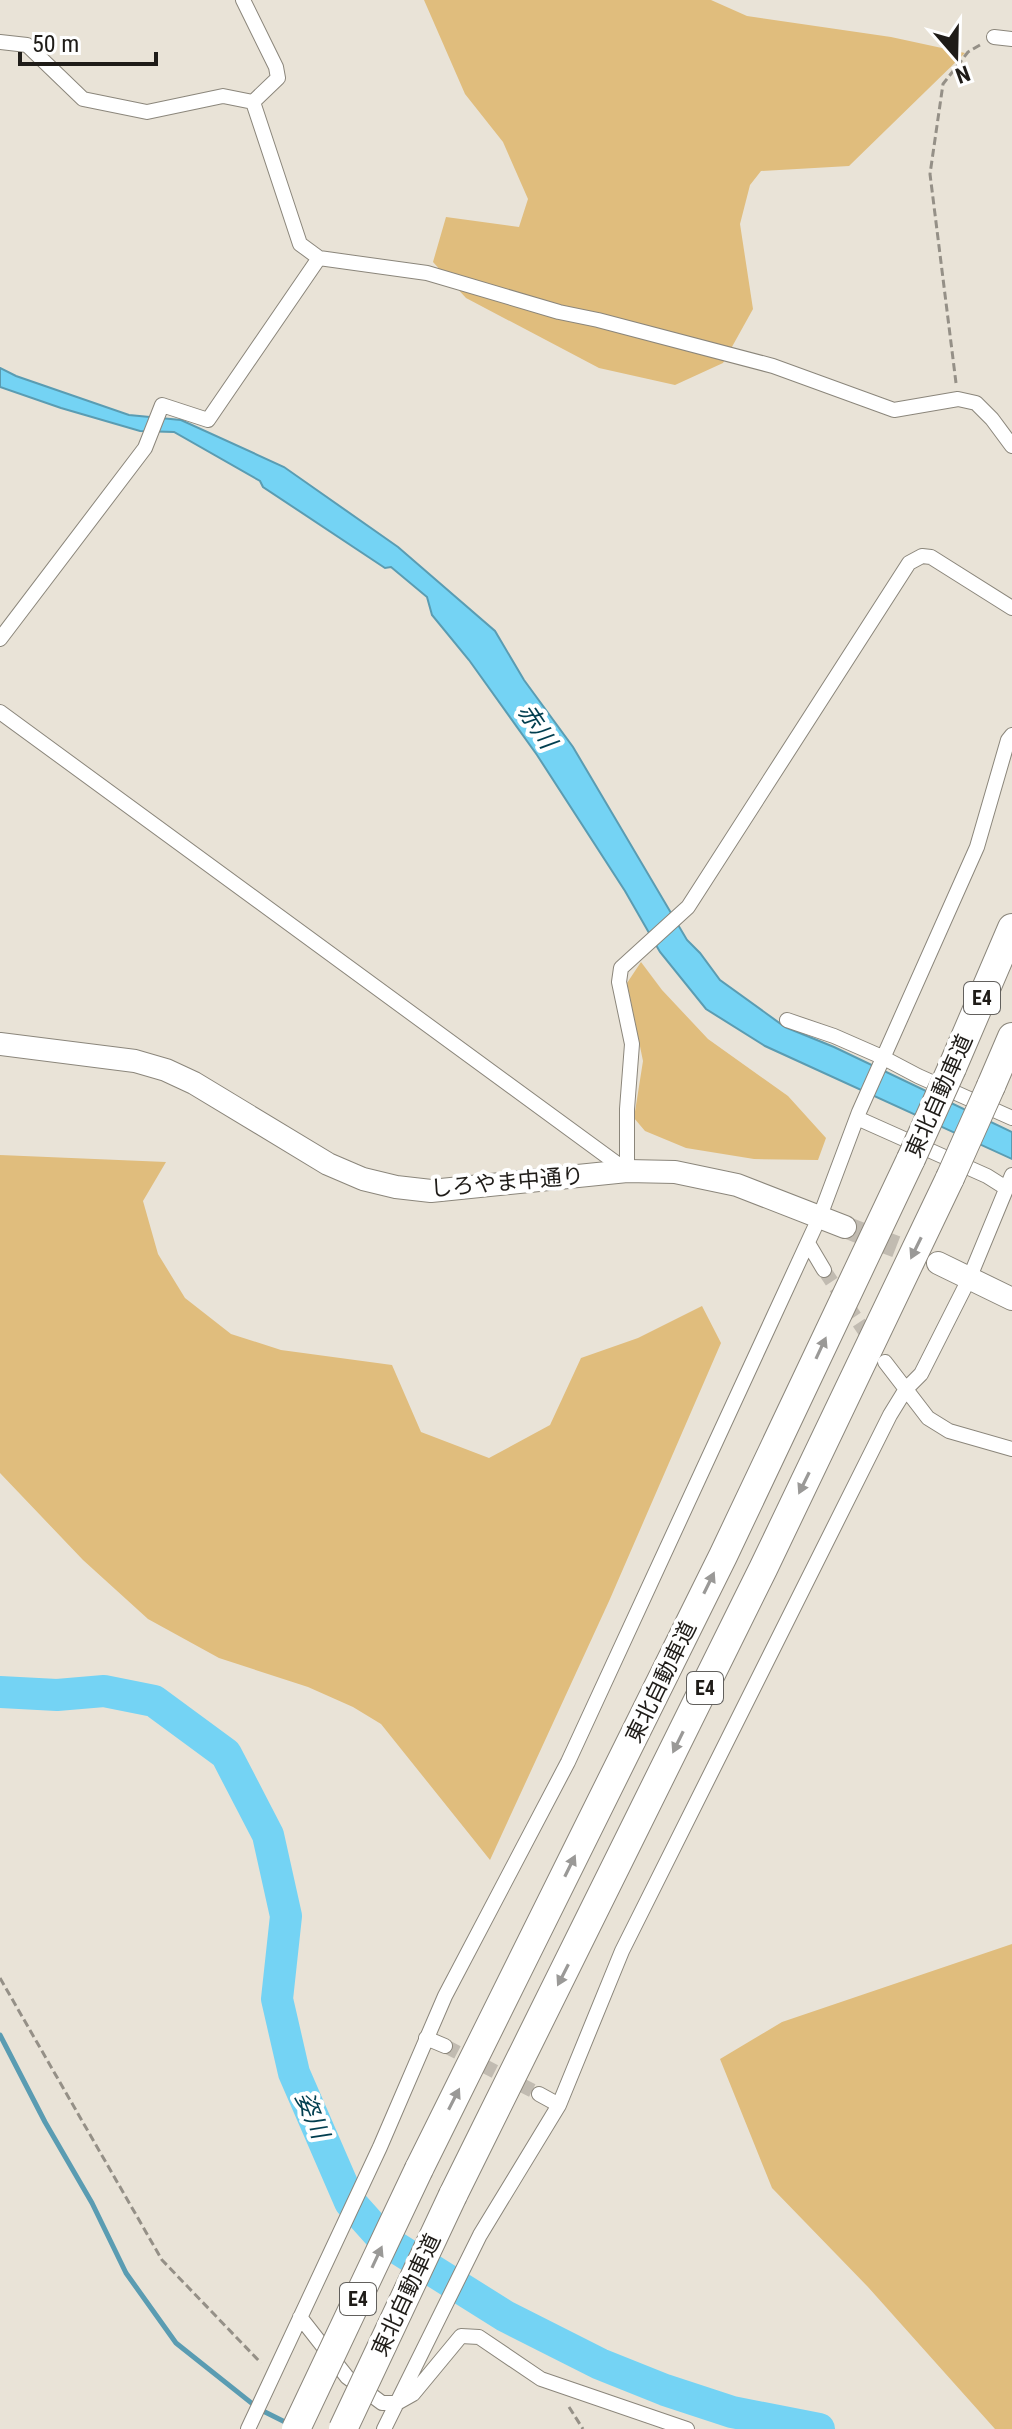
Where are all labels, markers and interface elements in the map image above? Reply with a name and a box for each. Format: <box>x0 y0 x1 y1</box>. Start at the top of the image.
scale bar <box>20 16 156 66</box>
north arrow <box>916 16 996 96</box>
text: 50 m <box>32 30 79 58</box>
text: N <box>952 60 973 88</box>
water label: 赤川 <box>512 698 564 756</box>
road number: E4 <box>964 982 1000 1014</box>
street label: 東北自動車道 <box>901 1031 977 1161</box>
street label: しろやま中通り <box>429 1163 585 1201</box>
one-way arrow <box>909 1237 923 1260</box>
one-way arrow <box>814 1337 828 1360</box>
one-way arrow <box>797 1471 811 1495</box>
one-way arrow <box>703 1572 716 1595</box>
street label: 東北自動車道 <box>621 1617 701 1747</box>
road number: E4 <box>687 1672 723 1704</box>
one-way arrow <box>671 1730 685 1754</box>
one-way arrow <box>563 1855 576 1878</box>
one-way arrow <box>557 1964 570 1987</box>
water label: 姿川 <box>290 2087 335 2145</box>
one-way arrow <box>447 2088 460 2111</box>
street label: 東北自動車道 <box>367 2230 445 2360</box>
one-way arrow <box>370 2246 384 2269</box>
road number: E4 <box>340 2283 376 2315</box>

